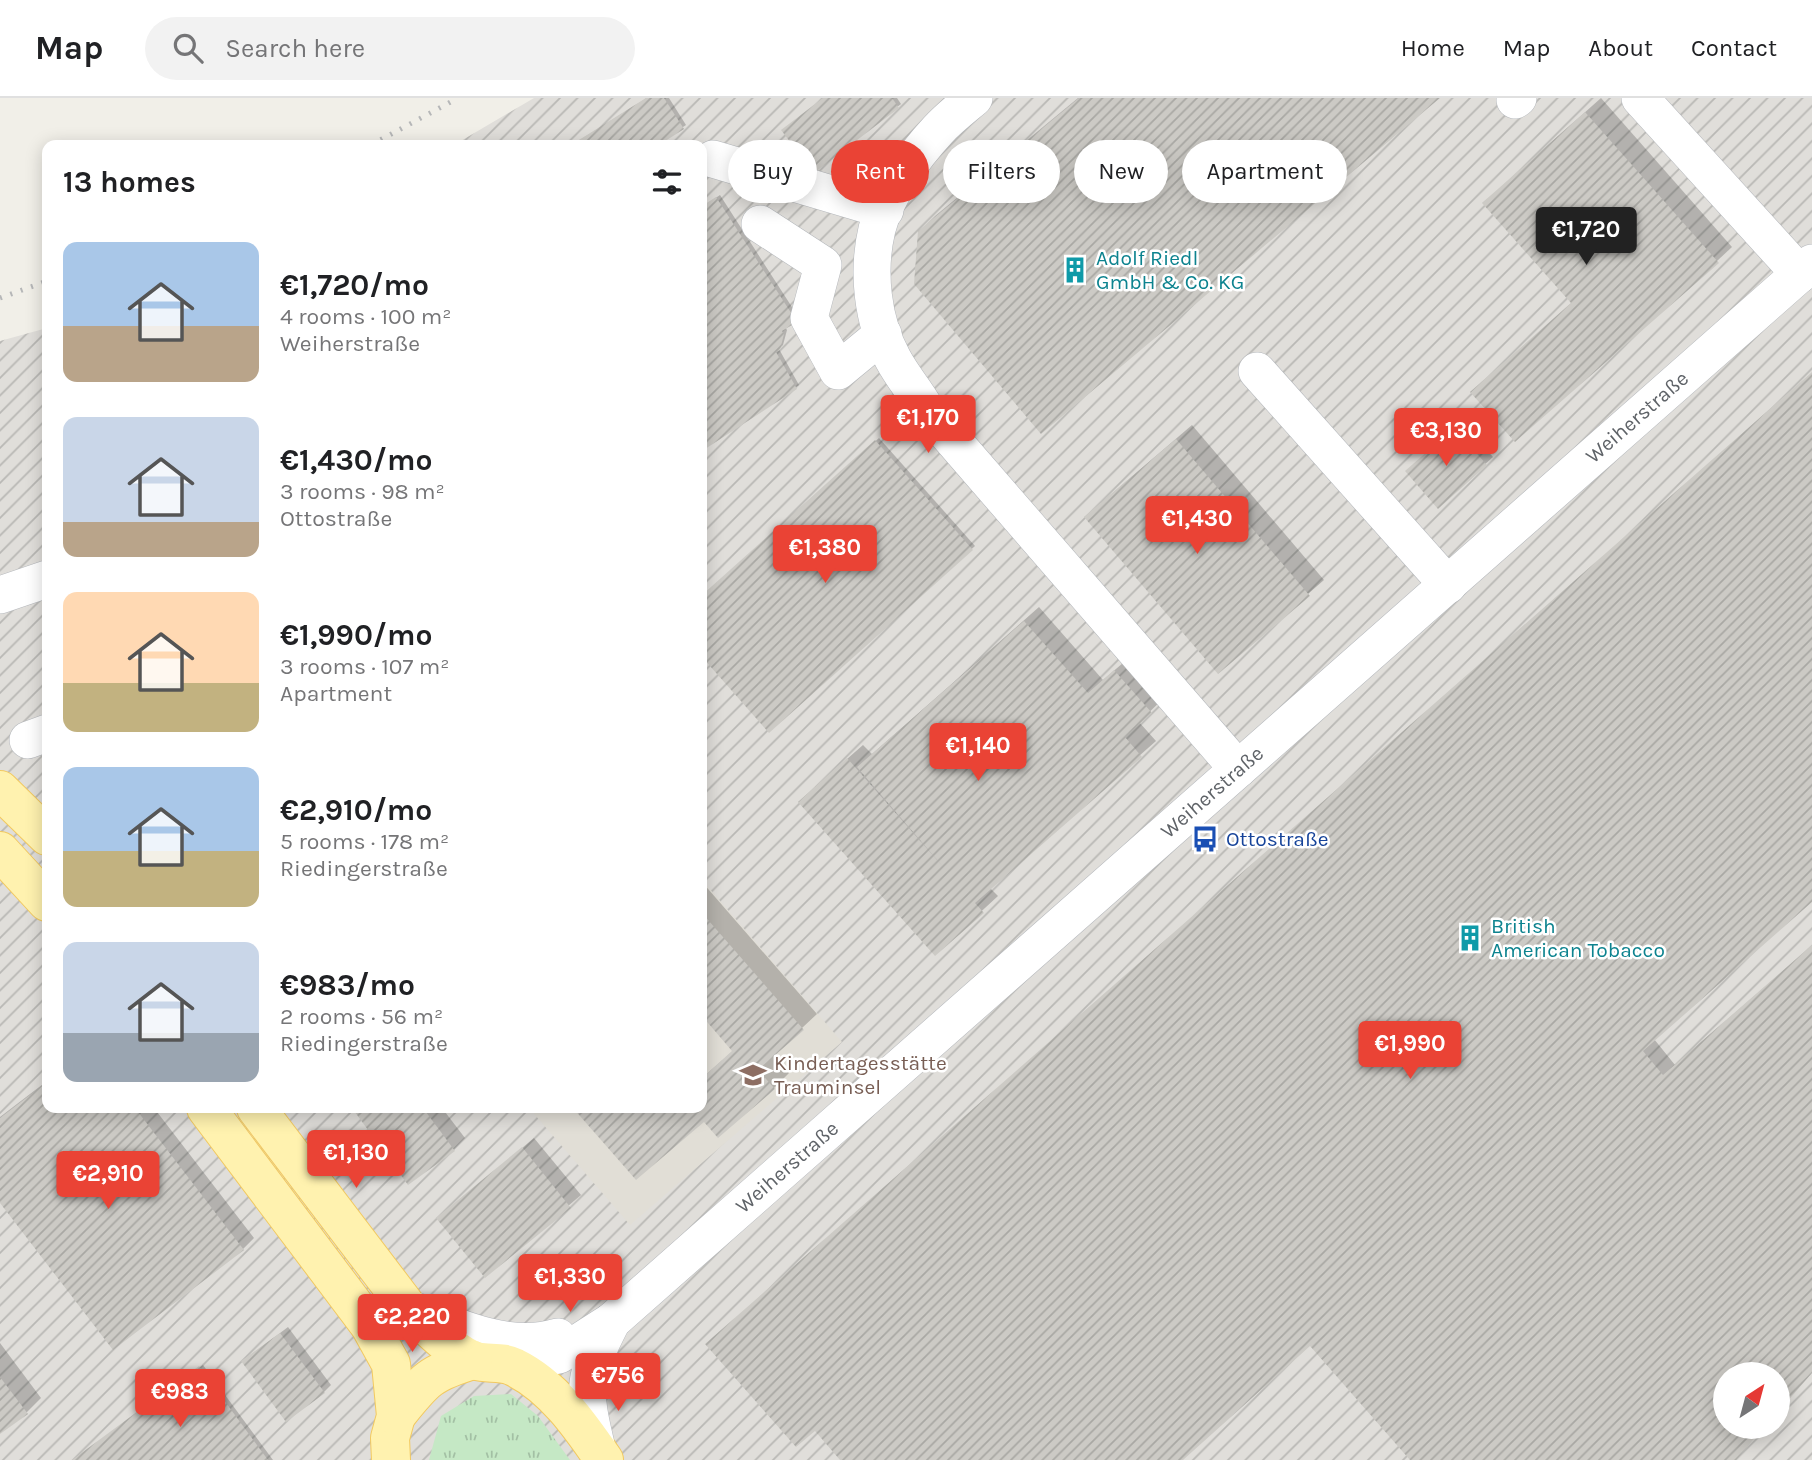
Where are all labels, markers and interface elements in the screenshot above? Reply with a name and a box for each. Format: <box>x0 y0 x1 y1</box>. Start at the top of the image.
search box <box>145 17 635 80</box>
text: Map <box>35 29 103 67</box>
icon: search <box>169 29 207 67</box>
text: Search here <box>225 33 365 64</box>
text: Home <box>1401 34 1465 62</box>
text: Map <box>1503 34 1550 62</box>
text: About <box>1588 34 1653 62</box>
text: Contact <box>1691 34 1777 62</box>
chip: Buy <box>728 140 817 203</box>
chip: Rent <box>831 140 929 203</box>
chip: Filters <box>943 140 1060 203</box>
chip: New <box>1074 140 1168 203</box>
chip: Apartment <box>1182 140 1347 203</box>
icon: filters <box>648 163 686 201</box>
text: 13 homes <box>63 164 196 200</box>
pin: €1,720 <box>1529 208 1643 267</box>
text: €1,720 <box>1552 216 1620 243</box>
place label: Adolf Riedl GmbH & Co. KG <box>1096 246 1244 294</box>
building icon: Adolf Riedl GmbH & Co. KG <box>1060 255 1090 285</box>
text: €1,720/mo <box>280 267 429 303</box>
icon: home <box>119 270 203 354</box>
text: 4 rooms · 100 m² <box>280 303 452 330</box>
text: Weiherstraße <box>280 330 420 357</box>
street label: Weiherstraße <box>1581 366 1693 468</box>
pin: €1,170 <box>871 396 985 455</box>
text: €1,170 <box>897 404 959 431</box>
pin: €3,130 <box>1389 408 1503 468</box>
text: €3,130 <box>1410 417 1482 444</box>
text: €1,430/mo <box>280 442 432 478</box>
icon: home <box>119 445 203 529</box>
text: 3 rooms · 98 m² <box>280 478 445 505</box>
pin: €1,430 <box>1140 496 1254 556</box>
text: Ottostraße <box>280 505 392 532</box>
text: €1,430 <box>1161 505 1233 532</box>
pin: €1,380 <box>768 526 882 585</box>
text: €1,380 <box>789 534 861 561</box>
text: €1,990/mo <box>280 617 432 653</box>
icon: home <box>119 620 203 704</box>
text: 3 rooms · 107 m² <box>280 653 449 680</box>
text: Apartment <box>280 680 392 707</box>
pin: €1,140 <box>921 724 1035 783</box>
text: €1,140 <box>945 732 1011 759</box>
street label: Weiherstraße <box>1156 741 1268 843</box>
text: €2,910/mo <box>280 792 432 828</box>
icon: home <box>119 795 203 879</box>
bus stop icon: Ottostraße <box>1190 824 1220 854</box>
place label: Ottostraße <box>1226 827 1329 851</box>
text: 5 rooms · 178 m² <box>280 828 449 855</box>
text: Riedingerstraße <box>280 855 448 882</box>
place label: British American Tobacco <box>1491 914 1665 962</box>
building icon: British American Tobacco <box>1455 923 1485 953</box>
text: €983/mo <box>280 967 415 1003</box>
icon: home <box>119 970 203 1054</box>
text: 2 rooms · 56 m² <box>280 1003 443 1030</box>
pin: €1,990 <box>1353 1021 1467 1081</box>
text: Riedingerstraße <box>280 1030 448 1057</box>
text: €1,990 <box>1374 1030 1446 1057</box>
place label: Kindertagesstätte Trauminsel <box>774 1051 947 1099</box>
school or university icon: Kindertagesstätte Trauminsel <box>738 1060 768 1090</box>
street label: Weiherstraße <box>731 1116 843 1218</box>
pin: €1,130 <box>299 1130 413 1190</box>
text: €1,130 <box>323 1139 389 1166</box>
pin: €2,910 <box>51 1152 165 1211</box>
text: €2,910 <box>72 1160 144 1187</box>
pin: €1,330 <box>513 1254 627 1314</box>
text: €1,330 <box>534 1263 606 1290</box>
pin: €2,220 <box>355 1294 469 1354</box>
text: €2,220 <box>374 1303 450 1330</box>
pin: €756 <box>577 1354 659 1413</box>
text: €756 <box>591 1362 645 1389</box>
north arrow <box>1713 1362 1790 1438</box>
map controls <box>1713 1362 1790 1439</box>
pin: €983 <box>139 1370 221 1429</box>
text: €983 <box>151 1378 209 1405</box>

